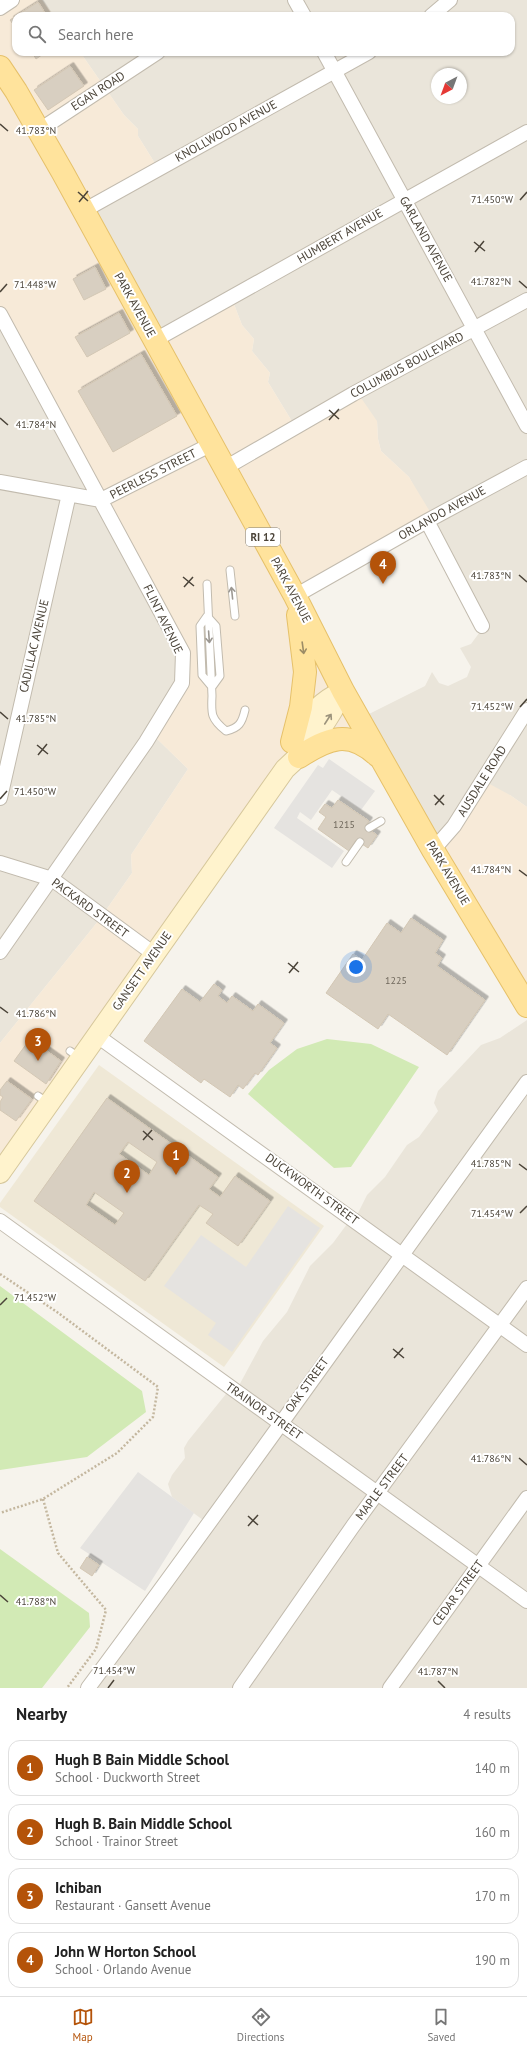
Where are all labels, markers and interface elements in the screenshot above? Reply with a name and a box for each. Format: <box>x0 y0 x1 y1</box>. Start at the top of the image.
search box <box>12 12 515 56</box>
icon: search <box>26 23 48 45</box>
text: Search here <box>58 25 134 44</box>
street label: EGAN ROAD <box>68 67 128 114</box>
north arrow <box>431 68 467 104</box>
street label: KNOLLWOOD AVENUE <box>172 96 279 165</box>
text: 41.783°N <box>16 124 56 137</box>
street label: GARLAND AVENUE <box>397 193 456 284</box>
text: 71.450°W <box>471 193 514 206</box>
street label: HUMBERT AVENUE <box>294 205 385 266</box>
street label: PARK AVENUE <box>111 270 159 340</box>
text: 41.782°N <box>471 275 511 288</box>
text: 71.448°W <box>14 278 57 291</box>
street label: COLUMBUS BOULEVARD <box>347 328 466 401</box>
text: 41.784°N <box>16 418 56 431</box>
street label: PEERLESS STREET <box>107 445 199 502</box>
street label: ORLANDO AVENUE <box>395 482 488 543</box>
road number: RI 12 <box>246 528 280 546</box>
pin: 4 <box>370 551 396 584</box>
street label: PARK AVENUE <box>268 554 315 625</box>
text: 41.783°N <box>471 569 511 582</box>
street label: FLINT AVENUE <box>140 582 187 656</box>
one-way arrow <box>229 587 236 600</box>
street label: CADILLAC AVENUE <box>15 598 52 694</box>
one-way arrow <box>205 630 212 643</box>
one-way arrow <box>299 642 307 655</box>
text: 71.452°W <box>471 700 514 713</box>
text: 41.785°N <box>16 712 56 725</box>
one-way arrow <box>323 713 332 724</box>
street label: AUSDALE ROAD <box>454 742 509 819</box>
text: 71.450°W <box>14 785 57 798</box>
house number: 1215 <box>333 818 355 831</box>
street label: PARK AVENUE <box>423 838 473 907</box>
text: 41.784°N <box>471 863 511 876</box>
street label: PACKARD STREET <box>49 875 132 941</box>
street label: GANSETT AVENUE <box>109 928 174 1013</box>
your location <box>346 957 366 977</box>
house number: 1225 <box>385 974 407 987</box>
text: 41.786°N <box>16 1007 56 1020</box>
pin: 3 <box>25 1028 51 1061</box>
pin: 1 <box>163 1142 189 1175</box>
street label: DUCKWORTH STREET <box>263 1150 362 1228</box>
text: 41.785°N <box>471 1157 511 1170</box>
pin: 2 <box>114 1160 140 1193</box>
text: 71.454°W <box>471 1207 514 1220</box>
text: 71.452°W <box>14 1291 57 1304</box>
street label: OAK STREET <box>281 1354 332 1415</box>
street label: TRAINOR STREET <box>223 1379 306 1443</box>
street label: MAPLE STREET <box>352 1450 411 1523</box>
text: 41.786°N <box>471 1452 511 1465</box>
street label: CEDAR STREET <box>429 1557 487 1629</box>
text: 41.788°N <box>16 1595 56 1608</box>
text: 71.454°W <box>93 1664 136 1677</box>
text: 41.787°N <box>418 1665 458 1678</box>
text: Nearby <box>16 1703 67 1725</box>
text: 4 results <box>463 1706 511 1723</box>
text: Hugh B Bain Middle School <box>55 1750 229 1769</box>
text: 1 <box>26 1760 34 1777</box>
text: 140 m <box>475 1760 510 1777</box>
text: School · Duckworth Street <box>55 1769 200 1786</box>
text: Hugh B. Bain Middle School <box>55 1814 232 1833</box>
text: 2 <box>26 1824 34 1841</box>
text: 160 m <box>475 1824 510 1841</box>
text: School · Trainor Street <box>55 1833 178 1850</box>
text: Ichiban <box>55 1878 102 1897</box>
text: 3 <box>26 1888 34 1905</box>
text: 170 m <box>475 1888 510 1905</box>
text: Restaurant · Gansett Avenue <box>55 1897 211 1914</box>
text: John W Horton School <box>55 1942 196 1961</box>
text: 4 <box>26 1952 34 1969</box>
text: 190 m <box>475 1952 510 1969</box>
text: School · Orlando Avenue <box>55 1961 191 1978</box>
tab: Map <box>72 2006 94 2044</box>
tab: Directions <box>237 2006 284 2044</box>
tab: Saved <box>427 2006 455 2044</box>

